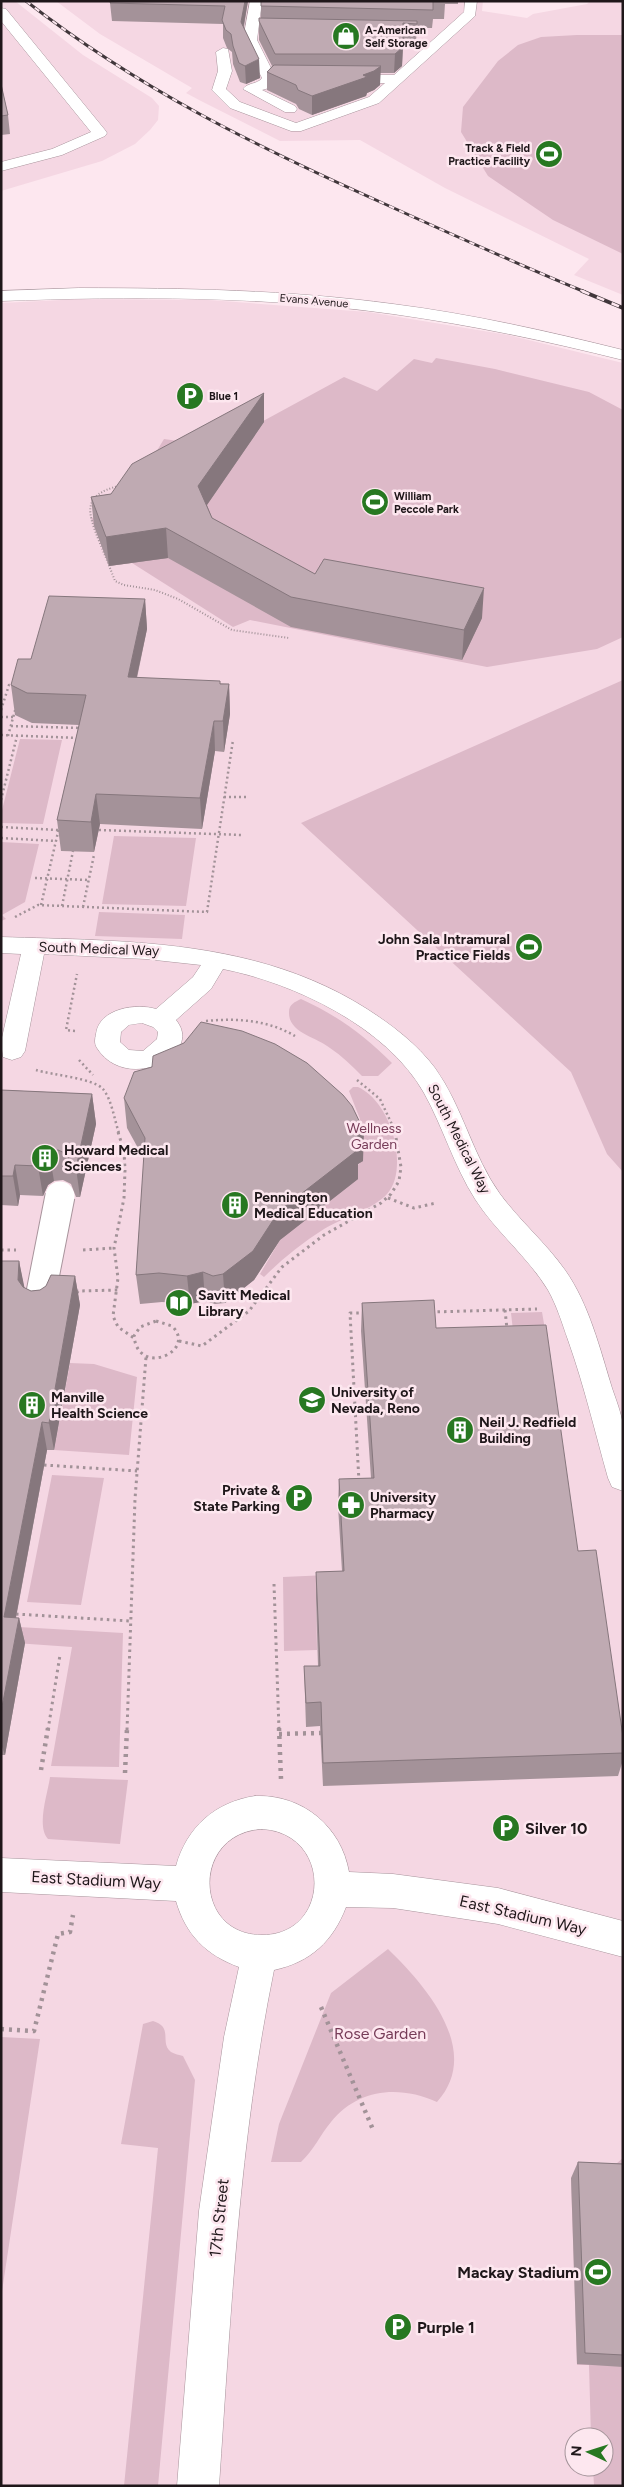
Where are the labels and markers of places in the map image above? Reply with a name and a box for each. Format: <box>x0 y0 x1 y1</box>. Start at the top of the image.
shop icon: A-American Self Storage <box>331 21 361 51</box>
place label: A-American Self Storage <box>365 24 428 50</box>
sports icon: Track & Field Practice Facility <box>534 139 564 169</box>
place label: Track & Field Practice Facility <box>448 142 531 168</box>
parking icon: Blue 1 <box>175 381 205 411</box>
place label: Blue 1 <box>209 390 238 403</box>
sports icon: William Peccole Park <box>360 487 390 517</box>
place label: William Peccole Park <box>394 490 459 516</box>
place label: John Sala Intramural Practice Fields <box>378 931 510 964</box>
sports icon: John Sala Intramural Practice Fields <box>514 932 544 962</box>
place label: Howard Medical Sciences <box>64 1142 169 1175</box>
building icon: Howard Medical Sciences <box>30 1143 60 1173</box>
place label: Pennington Medical Education <box>254 1189 373 1222</box>
building icon: Pennington Medical Education <box>220 1190 250 1220</box>
place label: Savitt Medical Library <box>198 1287 290 1320</box>
library icon: Savitt Medical Library <box>164 1288 194 1318</box>
place label: University of Nevada, Reno <box>331 1384 420 1417</box>
school or university icon: University of Nevada, Reno <box>297 1385 327 1415</box>
place label: Manville Health Science <box>51 1389 148 1422</box>
building icon: Manville Health Science <box>17 1390 47 1420</box>
place label: Neil J. Redfield Building <box>479 1414 576 1447</box>
building icon: Neil J. Redfield Building <box>445 1415 475 1445</box>
place label: Private & State Parking <box>193 1482 281 1515</box>
parking icon: Private & State Parking <box>284 1483 314 1513</box>
place label: University Pharmacy <box>370 1489 437 1522</box>
pharmacy icon: University Pharmacy <box>336 1490 366 1520</box>
parking icon: Silver 10 <box>491 1813 521 1843</box>
place label: Silver 10 <box>525 1819 587 1838</box>
sports icon: Mackay Stadium <box>583 2257 613 2287</box>
place label: Mackay Stadium <box>457 2263 579 2282</box>
parking icon: Purple 1 <box>383 2312 413 2342</box>
place label: Purple 1 <box>417 2318 475 2337</box>

